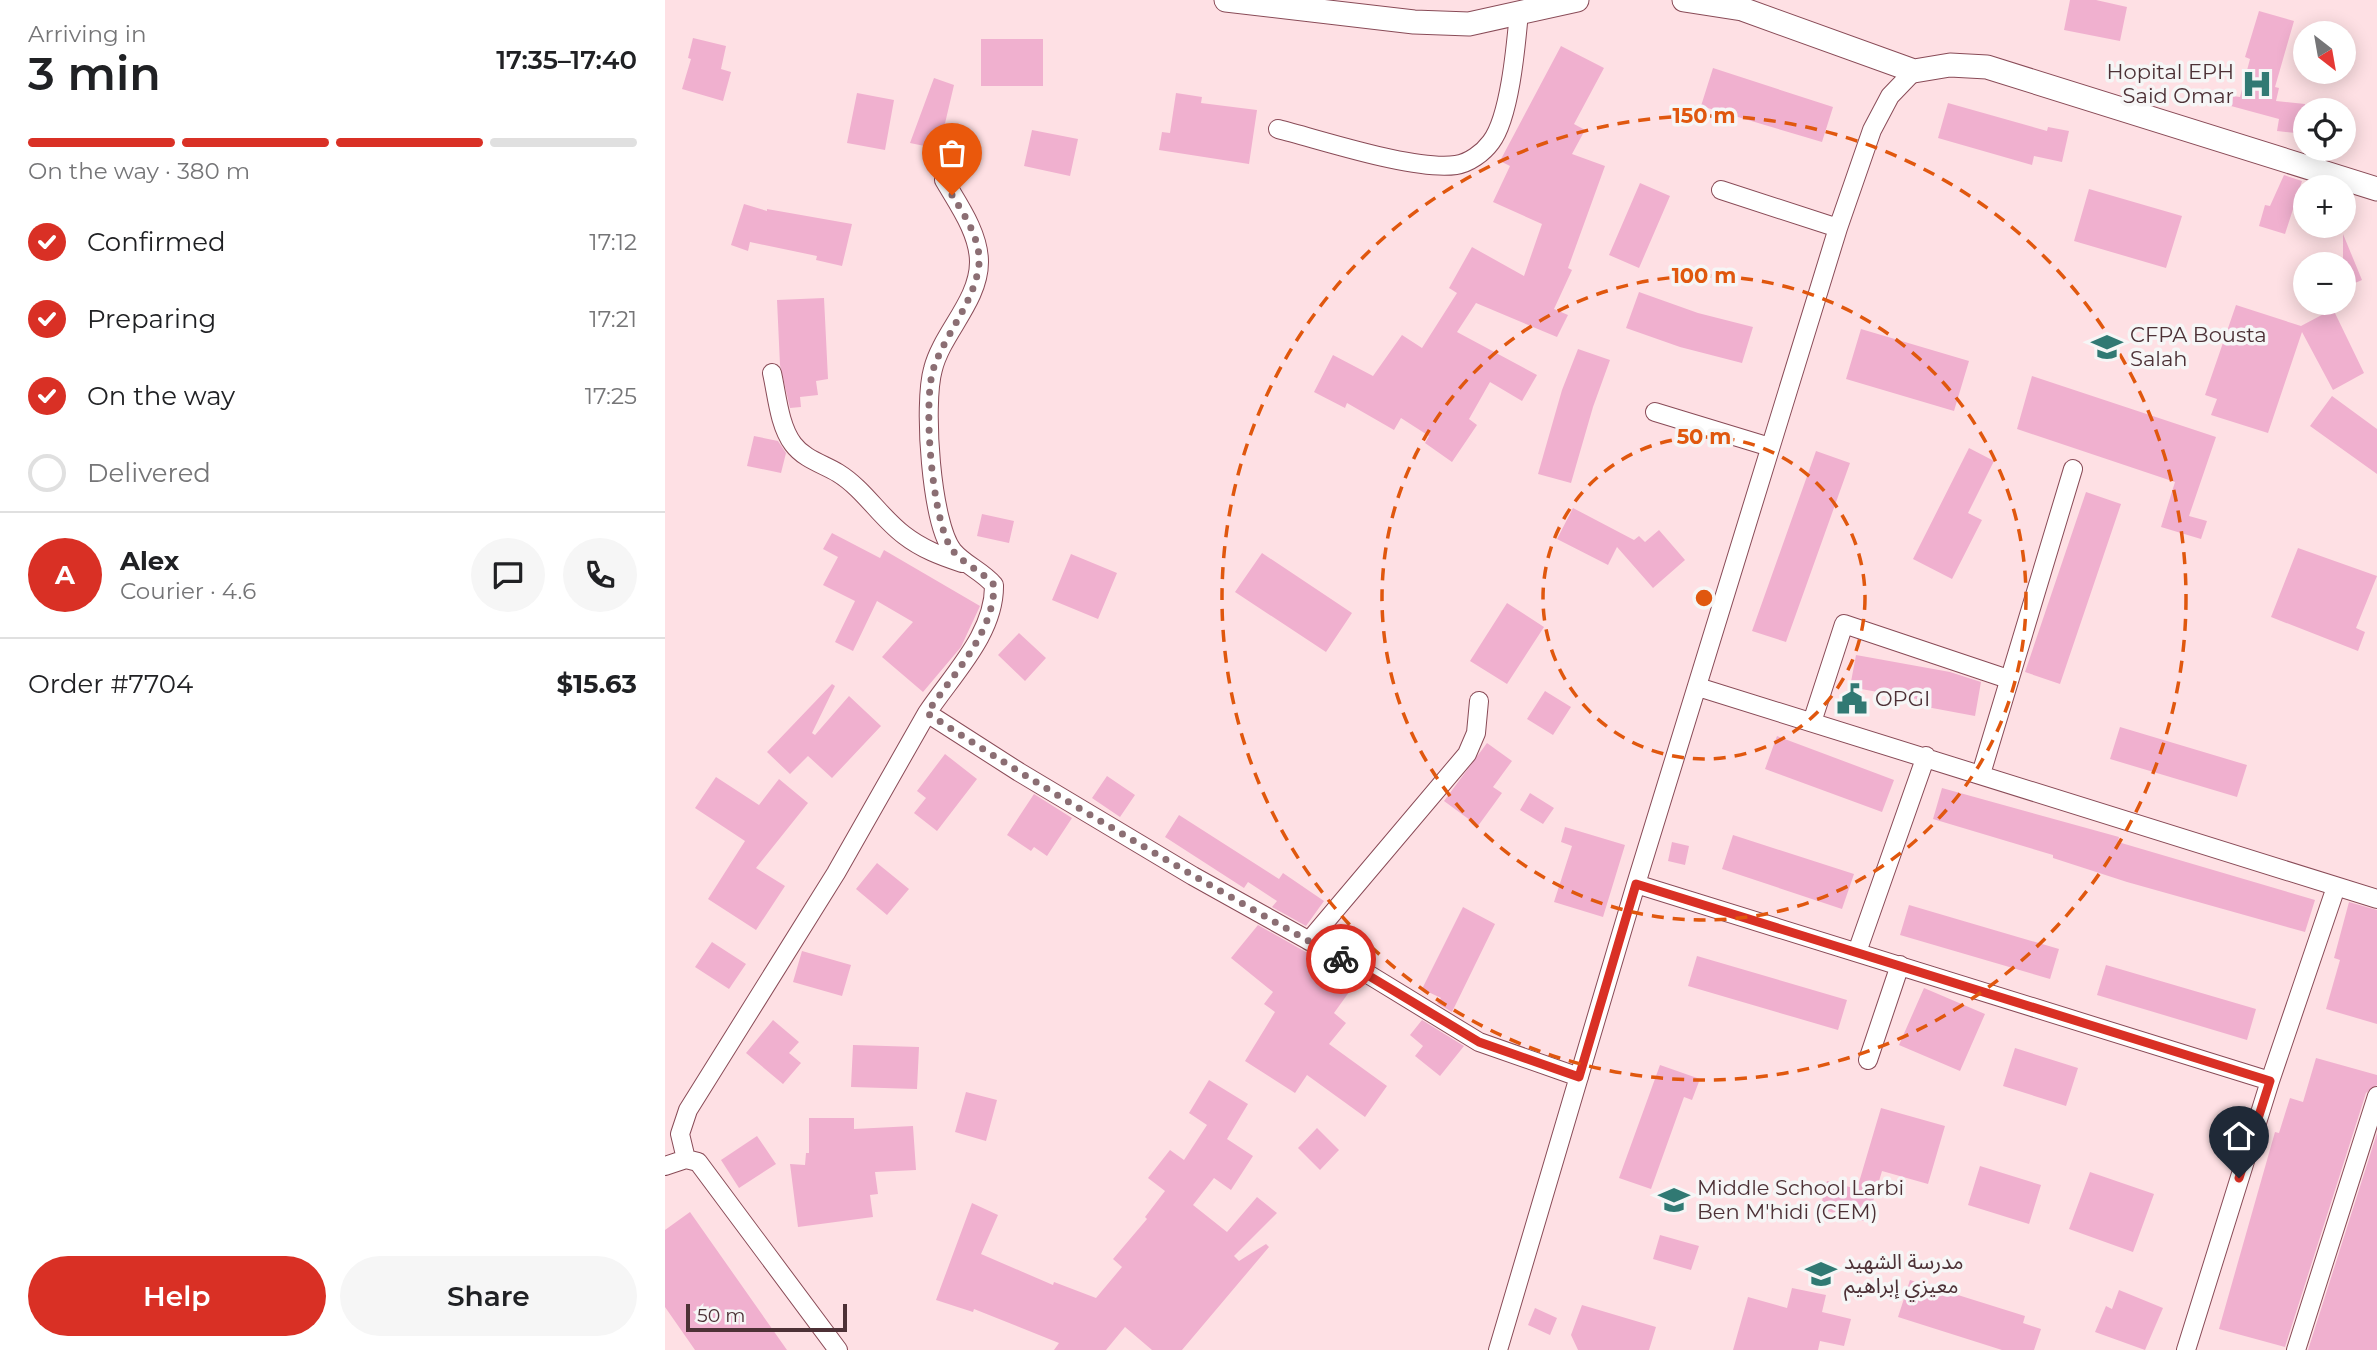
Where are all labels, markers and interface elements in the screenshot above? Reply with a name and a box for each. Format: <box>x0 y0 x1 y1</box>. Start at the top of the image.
text: Arriving in <box>28 20 147 48</box>
north arrow <box>2293 21 2355 84</box>
map controls <box>2293 21 2356 315</box>
text: 17:35–17:40 <box>496 44 637 76</box>
text: 3 min <box>28 45 161 102</box>
place label: Hopital EPH Said Omar <box>2106 59 2234 108</box>
hospital icon: Hopital EPH Said Omar <box>2240 67 2274 101</box>
button: locate <box>2293 98 2356 161</box>
text: 150 m <box>1673 103 1735 128</box>
pin <box>922 123 982 195</box>
icon: bag <box>933 134 971 172</box>
text: On the way · 380 m <box>28 157 250 185</box>
button: + <box>2293 175 2356 238</box>
icon: check <box>28 223 66 261</box>
text: Confirmed <box>87 226 226 258</box>
text: 17:12 <box>589 228 637 256</box>
button: − <box>2293 252 2356 315</box>
text: 100 m <box>1672 263 1736 288</box>
icon: check <box>28 300 66 338</box>
text: Preparing <box>87 303 216 335</box>
text: 17:21 <box>589 305 637 333</box>
place label: CFPA Bousta Salah <box>2130 322 2267 371</box>
school or university icon: CFPA Bousta Salah <box>2090 330 2124 364</box>
icon: check <box>28 377 66 415</box>
text: On the way <box>87 380 235 412</box>
text: 17:25 <box>585 382 637 410</box>
text: 50 m <box>1677 424 1731 449</box>
text: Delivered <box>87 457 211 489</box>
button: chat <box>471 538 545 612</box>
button: phone <box>563 538 637 612</box>
text: Alex <box>120 545 179 577</box>
text: A <box>55 559 75 591</box>
text: Courier · 4.6 <box>120 577 256 605</box>
centre of rings <box>1692 586 1716 610</box>
text: Order #7704 <box>28 668 193 700</box>
text: $15.63 <box>557 668 637 700</box>
public building icon: OPGI <box>1835 682 1869 716</box>
place label: OPGI <box>1875 686 1930 711</box>
courier <box>1306 924 1376 994</box>
icon: bike <box>1322 940 1360 978</box>
pin <box>2209 1106 2269 1178</box>
icon: home <box>2220 1117 2258 1155</box>
place label: Middle School Larbi Ben M'hidi (CEM) <box>1697 1175 1904 1224</box>
school or university icon: Middle School Larbi Ben M'hidi (CEM) <box>1657 1183 1691 1217</box>
place label: مدرسة الشهيد معيزي إبراهيم <box>1844 1249 1963 1302</box>
button: Help <box>28 1256 326 1336</box>
button: Share <box>340 1256 637 1336</box>
school or university icon: مدرسة الشهيد معيزي إبراهيم <box>1804 1257 1838 1291</box>
scale bar <box>686 1301 847 1333</box>
text: 50 m <box>697 1304 745 1327</box>

